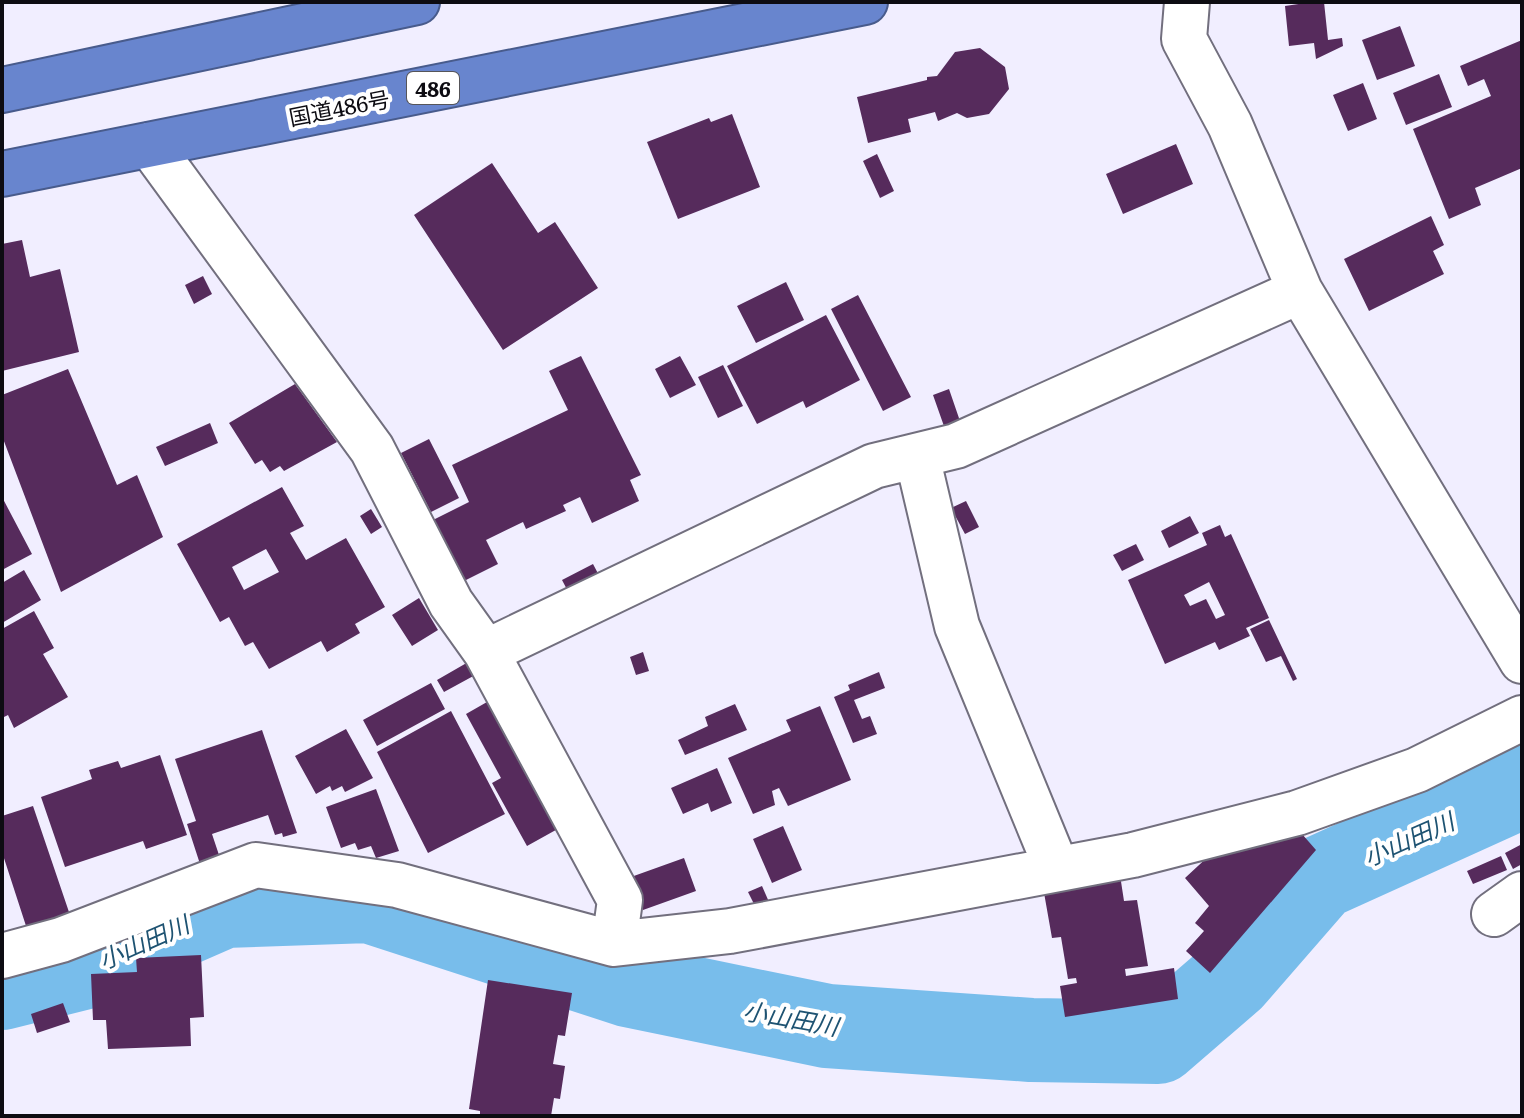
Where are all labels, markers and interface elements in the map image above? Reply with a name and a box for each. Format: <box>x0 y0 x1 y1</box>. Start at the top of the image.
road number: 486 <box>407 72 459 104</box>
street label: 国道486号 <box>286 81 392 133</box>
water label: 小山田川 <box>1357 801 1462 874</box>
water label: 小山田川 <box>92 904 197 977</box>
water label: 小山田川 <box>741 991 844 1043</box>

